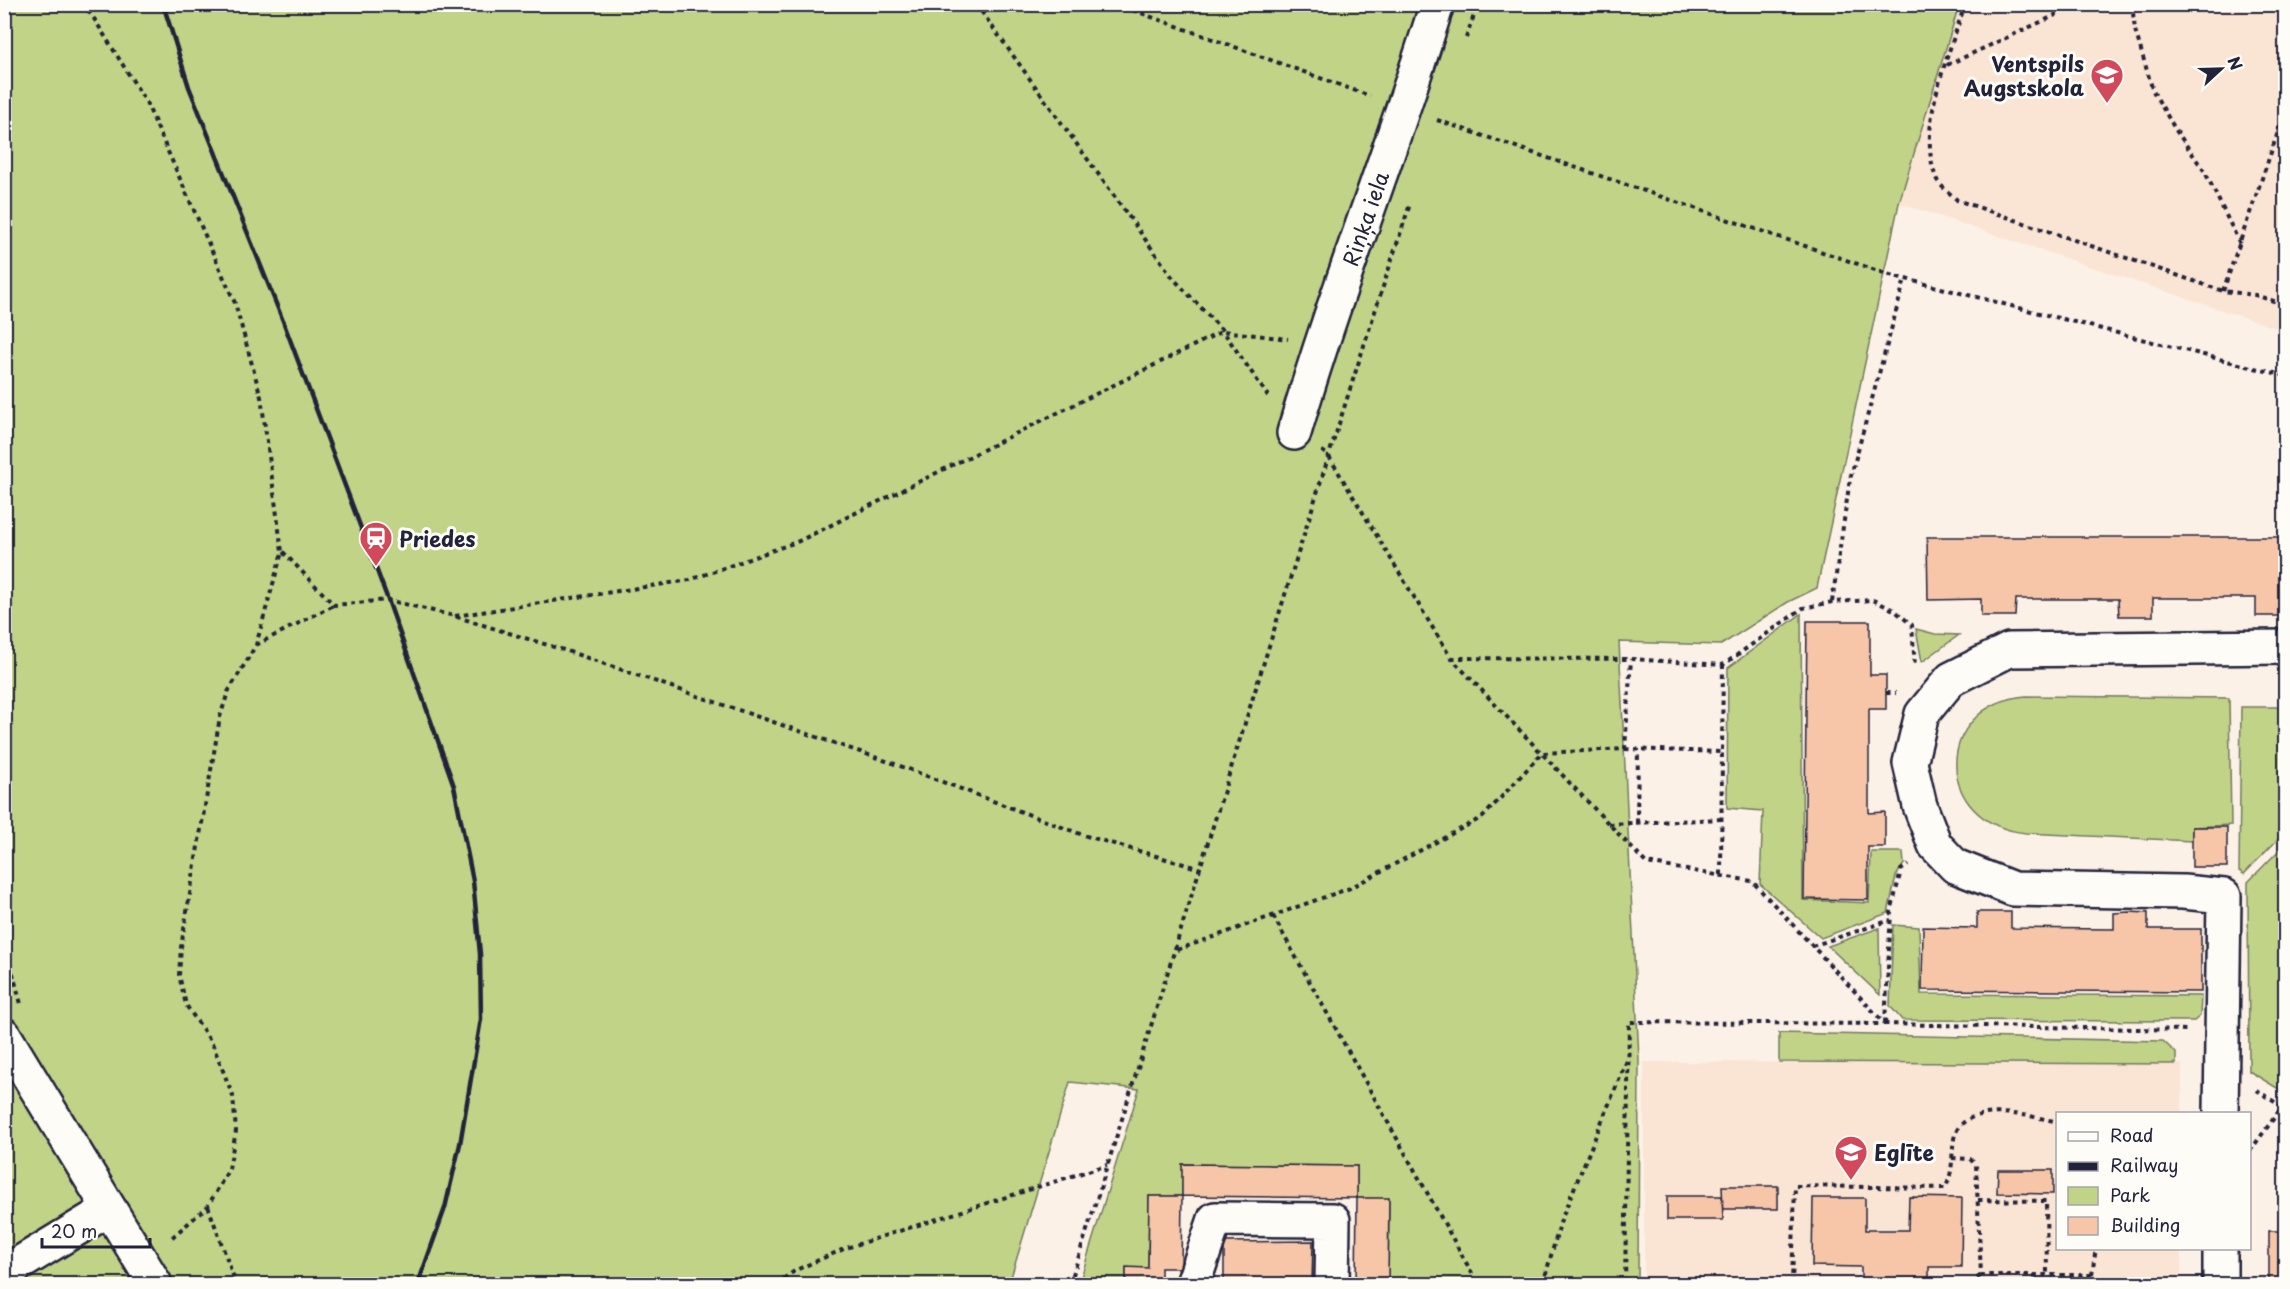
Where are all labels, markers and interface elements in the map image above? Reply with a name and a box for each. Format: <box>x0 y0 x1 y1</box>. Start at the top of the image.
north arrow <box>2191 39 2251 99</box>
place label: Ventspils Augstskola <box>1964 47 2084 103</box>
text: N <box>2222 53 2249 73</box>
school or university icon: Ventspils Augstskola <box>2089 57 2125 104</box>
street label: Riņķa iela <box>1333 167 1396 270</box>
station icon: Priedes <box>358 520 394 567</box>
place label: Priedes <box>399 522 475 554</box>
legend <box>2056 1112 2251 1250</box>
text: Road <box>2110 1121 2154 1148</box>
school or university icon: Eglīte <box>1833 1134 1869 1181</box>
place label: Eglīte <box>1874 1136 1934 1168</box>
text: Railway <box>2110 1151 2178 1178</box>
text: Park <box>2110 1181 2150 1208</box>
scale bar <box>42 1211 150 1249</box>
text: Building <box>2110 1211 2180 1238</box>
text: 20 m <box>51 1217 97 1244</box>

